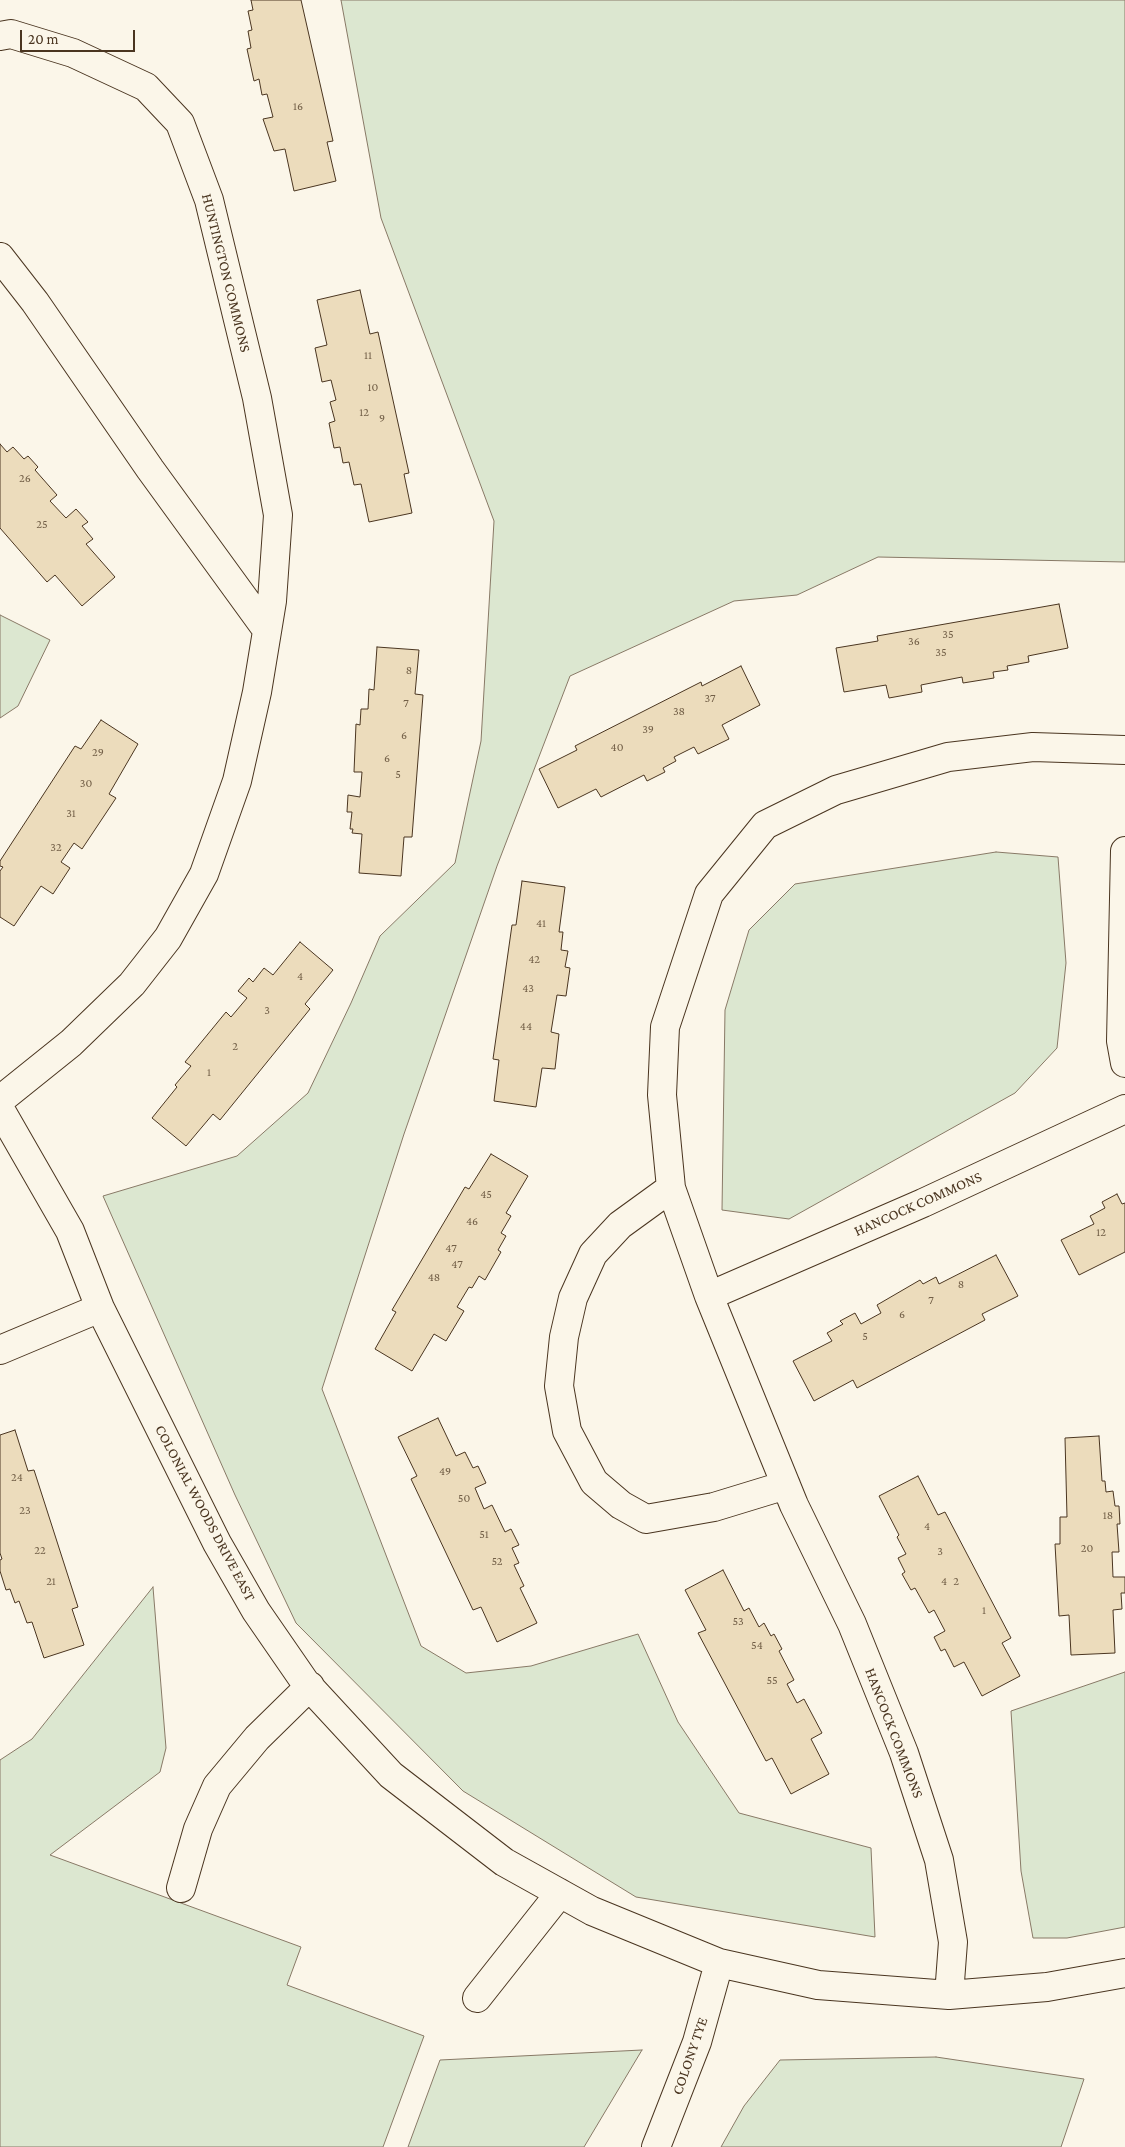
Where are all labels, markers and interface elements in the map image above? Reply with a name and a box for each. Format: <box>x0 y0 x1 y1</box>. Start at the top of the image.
scale bar <box>22 20 138 52</box>
text: 20 m <box>28 31 59 47</box>
house number: 16 <box>293 99 303 113</box>
street label: HUNTINGTON COMMONS <box>198 192 254 354</box>
house number: 11 <box>364 348 372 362</box>
house number: 10 <box>368 380 378 394</box>
house number: 12 <box>359 405 369 419</box>
house number: 9 <box>379 411 385 425</box>
house number: 26 <box>19 471 31 485</box>
house number: 25 <box>36 517 48 531</box>
house number: 35 <box>942 627 954 641</box>
house number: 36 <box>908 634 920 648</box>
house number: 35 <box>935 645 947 659</box>
house number: 8 <box>406 663 412 677</box>
house number: 37 <box>704 691 716 705</box>
house number: 7 <box>403 696 409 710</box>
house number: 38 <box>673 704 685 718</box>
house number: 39 <box>642 722 654 736</box>
house number: 6 <box>401 728 407 742</box>
house number: 40 <box>611 740 623 754</box>
house number: 29 <box>92 745 104 759</box>
house number: 6 <box>384 751 390 765</box>
house number: 5 <box>395 767 401 781</box>
house number: 30 <box>80 776 92 790</box>
house number: 31 <box>66 806 76 820</box>
house number: 32 <box>50 840 62 854</box>
house number: 41 <box>536 916 546 930</box>
house number: 42 <box>528 952 540 966</box>
house number: 4 <box>297 969 303 983</box>
house number: 43 <box>522 981 534 995</box>
house number: 3 <box>264 1003 270 1017</box>
house number: 44 <box>520 1019 532 1033</box>
house number: 2 <box>232 1039 238 1053</box>
house number: 1 <box>207 1065 211 1079</box>
street label: HANCOCK COMMONS <box>851 1168 985 1240</box>
house number: 45 <box>480 1187 492 1201</box>
house number: 46 <box>466 1214 478 1228</box>
house number: 12 <box>1096 1225 1106 1239</box>
house number: 47 <box>445 1241 457 1255</box>
house number: 47 <box>451 1257 463 1271</box>
house number: 48 <box>428 1270 440 1284</box>
house number: 8 <box>958 1277 964 1291</box>
house number: 7 <box>928 1293 934 1307</box>
house number: 6 <box>899 1307 905 1321</box>
house number: 5 <box>862 1329 868 1343</box>
street label: COLONIAL WOODS DRIVE EAST <box>151 1422 259 1604</box>
house number: 49 <box>439 1464 451 1478</box>
house number: 24 <box>11 1470 23 1484</box>
house number: 50 <box>458 1491 470 1505</box>
house number: 23 <box>19 1503 31 1517</box>
house number: 18 <box>1103 1508 1113 1522</box>
house number: 4 <box>924 1519 930 1533</box>
house number: 51 <box>479 1527 489 1541</box>
house number: 20 <box>1081 1541 1093 1555</box>
house number: 22 <box>34 1543 46 1557</box>
house number: 3 <box>937 1544 943 1558</box>
house number: 52 <box>491 1554 503 1568</box>
house number: 21 <box>46 1574 56 1588</box>
house number: 4 <box>941 1574 947 1588</box>
house number: 2 <box>953 1574 959 1588</box>
house number: 1 <box>982 1603 986 1617</box>
house number: 53 <box>732 1614 744 1628</box>
house number: 54 <box>751 1638 763 1652</box>
street label: HANCOCK COMMONS <box>861 1665 927 1801</box>
house number: 55 <box>766 1673 778 1687</box>
street label: COLONY TYE <box>668 2015 712 2097</box>

